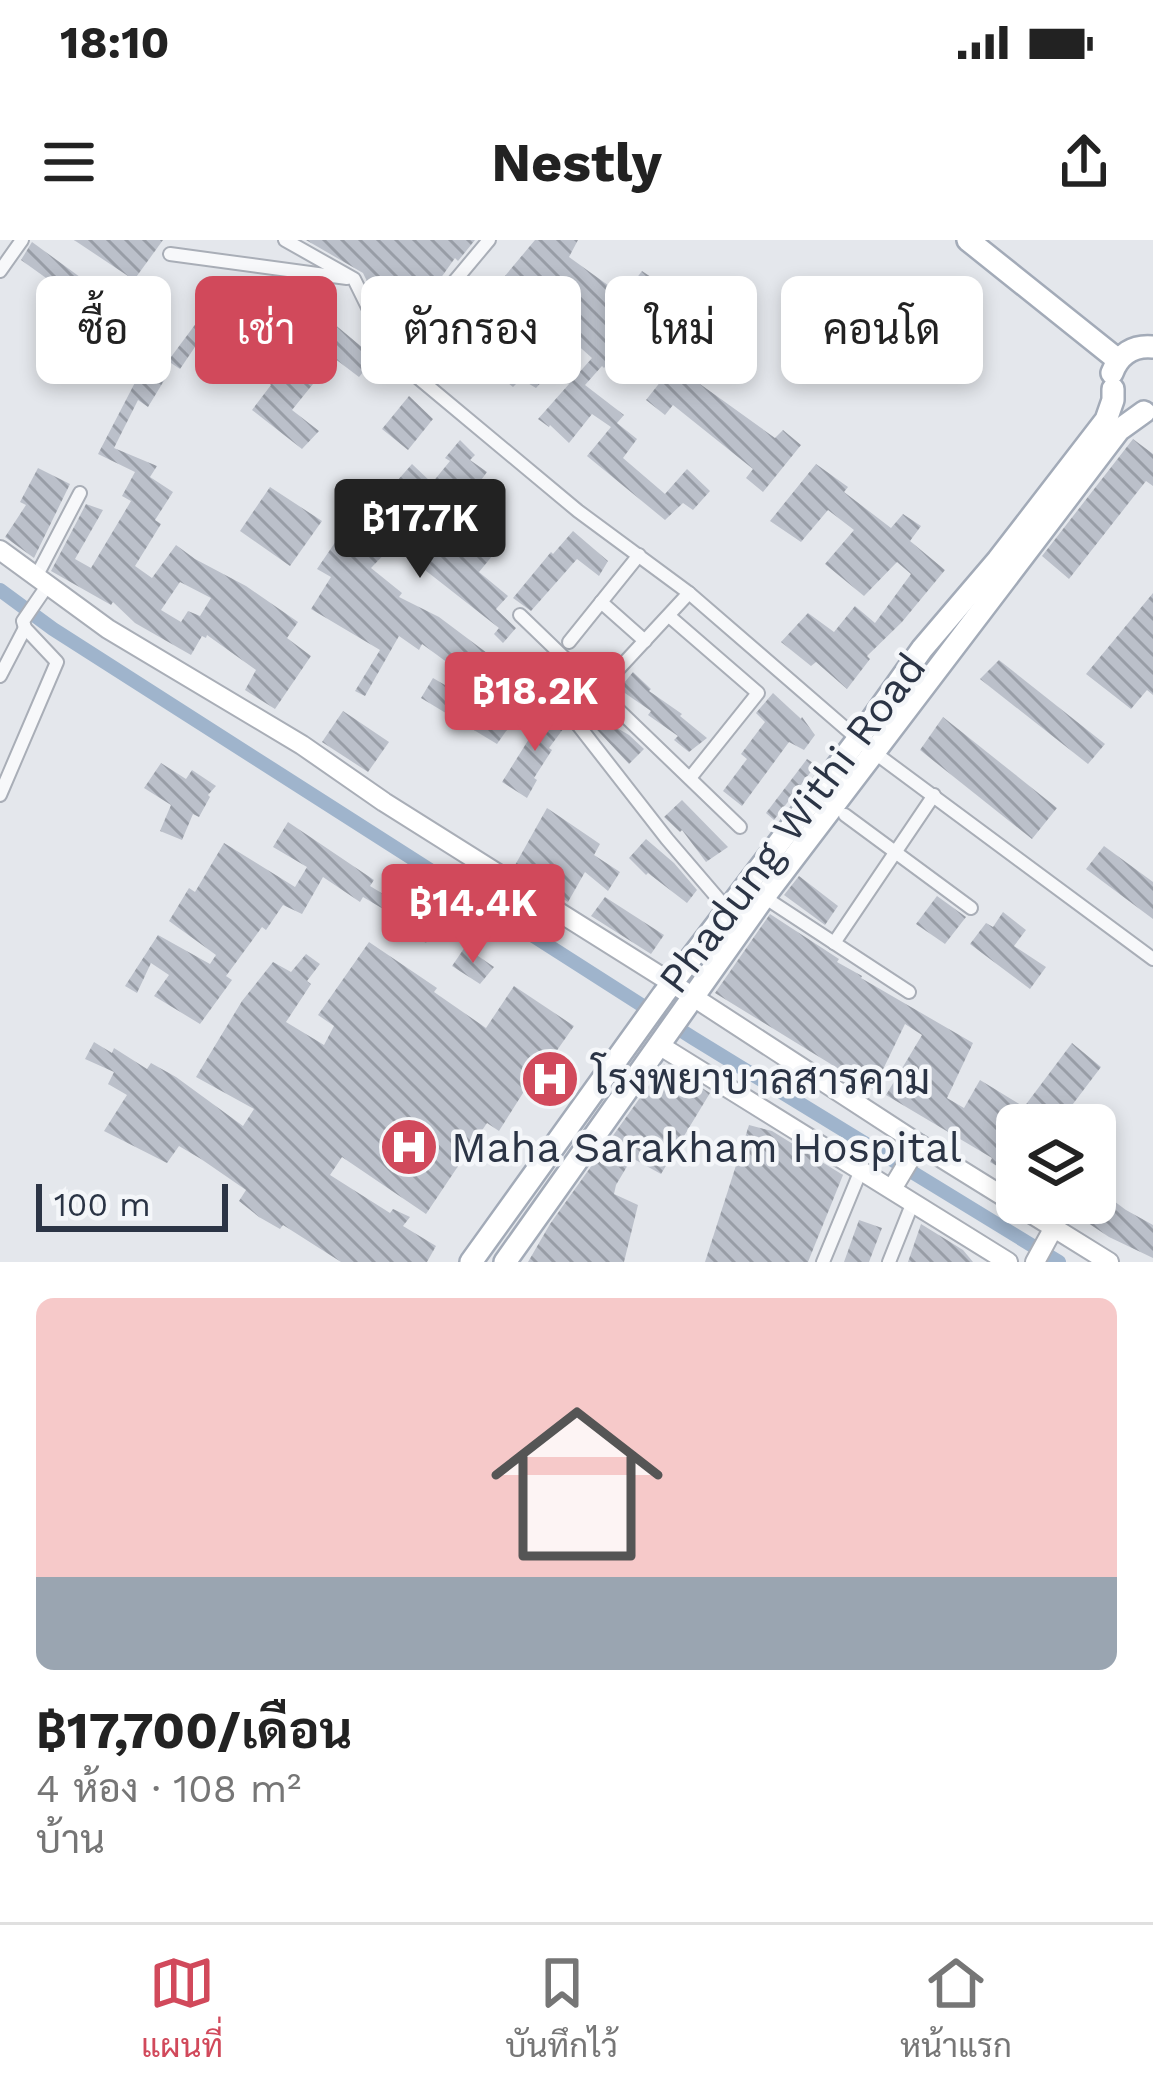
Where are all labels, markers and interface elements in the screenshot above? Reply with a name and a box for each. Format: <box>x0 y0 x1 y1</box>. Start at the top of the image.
text: 18:10 <box>60 16 170 69</box>
icon: menu <box>36 129 102 195</box>
icon: share <box>1051 129 1117 195</box>
text: Nestly <box>491 131 662 194</box>
chip: ซื้อ <box>36 276 171 384</box>
chip: เช่า <box>195 276 337 384</box>
chip: ตัวกรอง <box>361 276 581 384</box>
chip: ใหม่ <box>605 276 757 384</box>
chip: คอนโด <box>781 276 983 384</box>
pin: ฿17.7K <box>322 479 518 581</box>
text: ฿17.7K <box>361 495 479 540</box>
street label: Phadung Withi Road <box>648 644 936 1002</box>
pin: ฿18.2K <box>437 652 633 754</box>
text: ฿18.2K <box>472 668 598 713</box>
pin: ฿14.4K <box>375 864 571 966</box>
text: ฿14.4K <box>409 880 537 925</box>
hospital icon: โรงพยาบาลสารคาม <box>519 1048 581 1110</box>
place label: โรงพยาบาลสารคาม <box>590 1052 930 1104</box>
map controls <box>996 1104 1116 1224</box>
button: layers <box>996 1104 1116 1224</box>
hospital icon: Maha Sarakham Hospital <box>378 1116 440 1178</box>
place label: Maha Sarakham Hospital <box>451 1123 962 1172</box>
scale bar <box>36 1178 228 1231</box>
text: 100 m <box>54 1185 151 1224</box>
icon: home <box>469 1376 685 1592</box>
text: ฿17,700/เดือน <box>36 1701 353 1760</box>
text: 4 ห้อง · 108 m² <box>36 1766 301 1811</box>
text: บ้าน <box>36 1817 105 1862</box>
tab: แผนที่ <box>141 1950 223 2065</box>
tab: บันทึกไว้ <box>505 1950 618 2065</box>
tab: หน้าแรก <box>900 1950 1012 2065</box>

